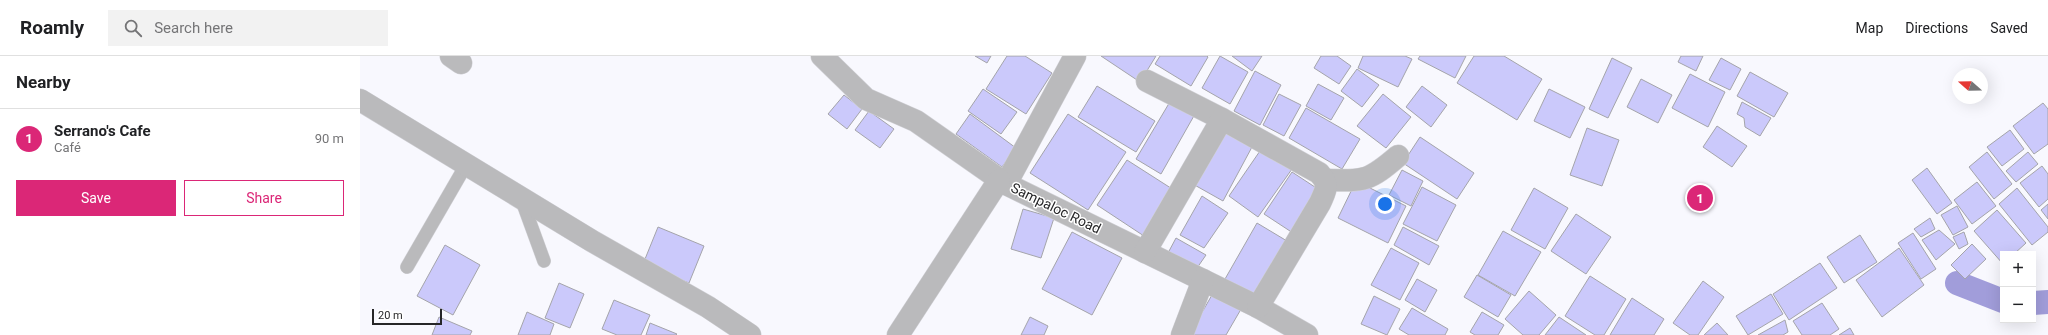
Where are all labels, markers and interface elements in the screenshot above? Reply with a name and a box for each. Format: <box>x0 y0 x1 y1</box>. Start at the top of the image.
search box <box>108 10 388 46</box>
text: Roamly <box>20 16 84 39</box>
icon: search <box>122 17 144 39</box>
text: Search here <box>154 19 233 37</box>
text: Map <box>1856 20 1883 36</box>
text: Directions <box>1905 20 1968 36</box>
text: Saved <box>1990 20 2028 36</box>
north arrow <box>1952 68 1988 104</box>
text: Nearby <box>16 72 71 92</box>
text: Serrano's Cafe <box>54 122 151 140</box>
text: 1 <box>25 131 33 146</box>
text: 90 m <box>315 131 344 146</box>
text: Café <box>54 140 81 155</box>
street label: Sampaloc Road <box>1008 179 1104 237</box>
button: Save <box>16 180 176 216</box>
button: Share <box>184 180 344 216</box>
pin: 1 <box>1687 183 1713 213</box>
your location <box>1375 194 1395 214</box>
map controls <box>2000 251 2036 323</box>
button: + <box>2000 251 2036 287</box>
button: − <box>2000 287 2036 323</box>
scale bar <box>372 307 442 326</box>
text: 20 m <box>378 309 403 322</box>

